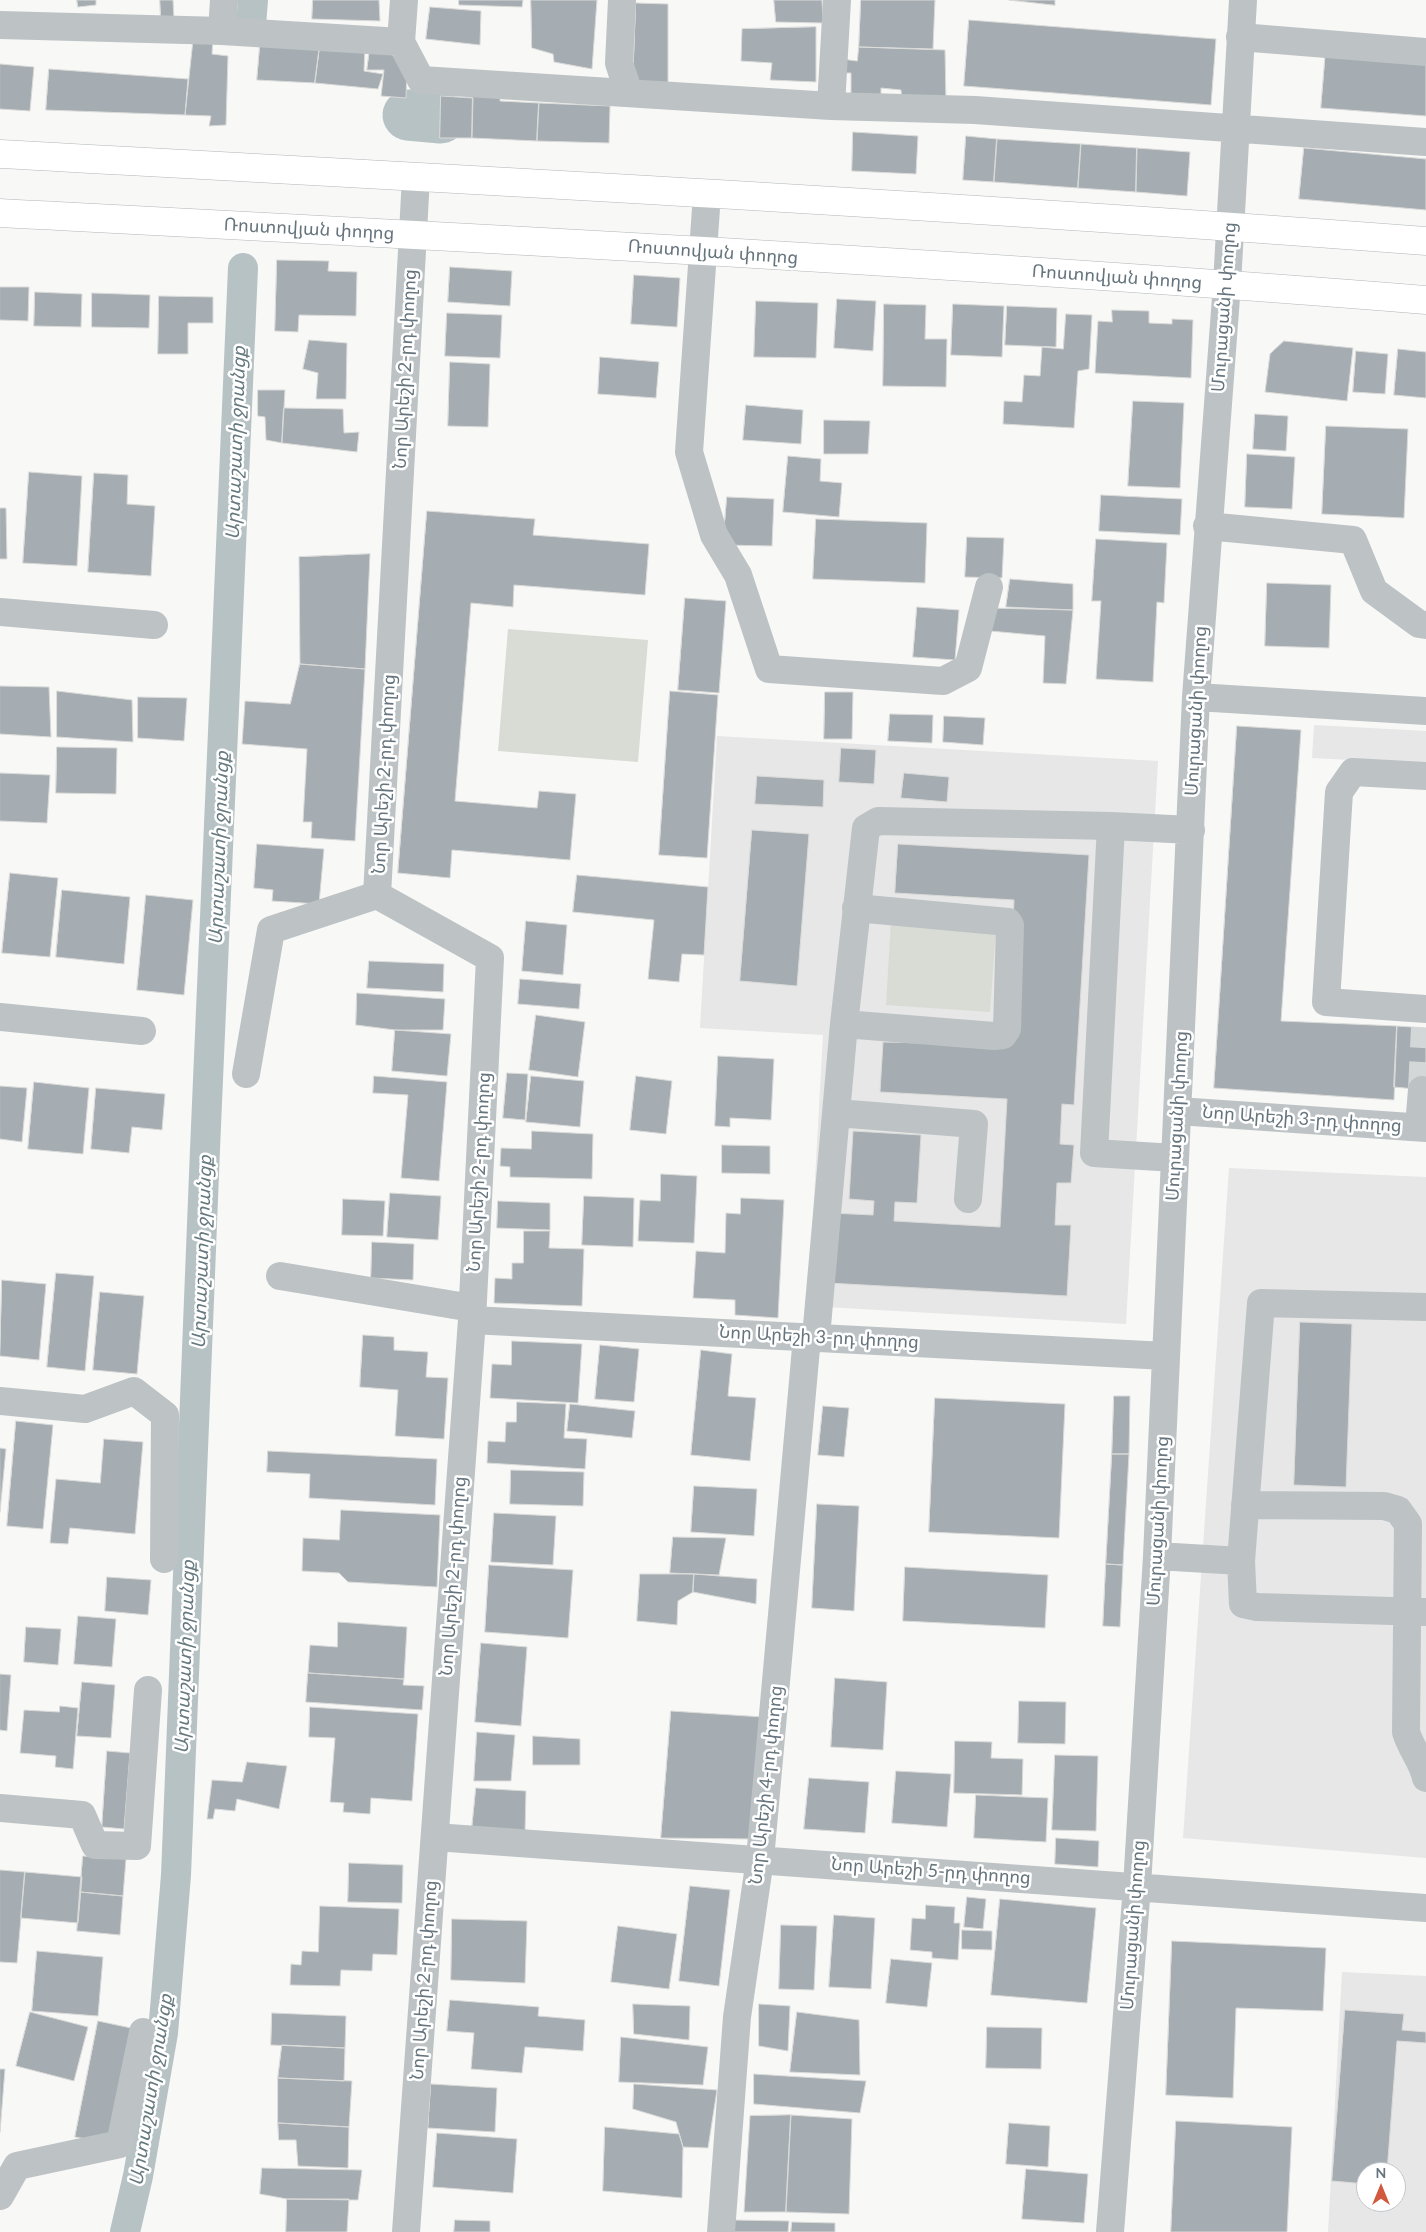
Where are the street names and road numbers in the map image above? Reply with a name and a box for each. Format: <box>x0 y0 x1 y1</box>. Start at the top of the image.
street label: Ռոստովյան փողոց <box>223 214 395 244</box>
street label: Մուրացանի փողոց <box>1207 221 1241 393</box>
street label: Ռոստովյան փողոց <box>627 235 799 269</box>
street label: Ռոստովյան փողոց <box>1031 260 1203 294</box>
street label: Նոր Արեշի 2-րդ փողոց <box>389 269 421 469</box>
street label: Մուրացանի փողոց <box>1181 625 1211 797</box>
street label: Նոր Արեշի 2-րդ փողոց <box>368 674 400 874</box>
street label: Մուրացանի փողոց <box>1162 1030 1192 1202</box>
street label: Նոր Արեշի 2-րդ փողոց <box>463 1072 495 1272</box>
street label: Նոր Արեշի 3-րդ փողոց <box>1201 1101 1403 1137</box>
street label: Նոր Արեշի 3-րդ փողոց <box>719 1321 919 1353</box>
street label: Մուրացանի փողոց <box>1143 1435 1173 1607</box>
street label: Նոր Արեշի 2-րդ փողոց <box>435 1475 471 1677</box>
street label: Նոր Արեշի 4-րդ փողոց <box>745 1684 787 1886</box>
street label: Մուրացանի փողոց <box>1116 1839 1150 2011</box>
street label: Նոր Արեշի 5-րդ փողոց <box>830 1853 1032 1889</box>
street label: Նոր Արեշի 2-րդ փողոց <box>406 1879 442 2081</box>

